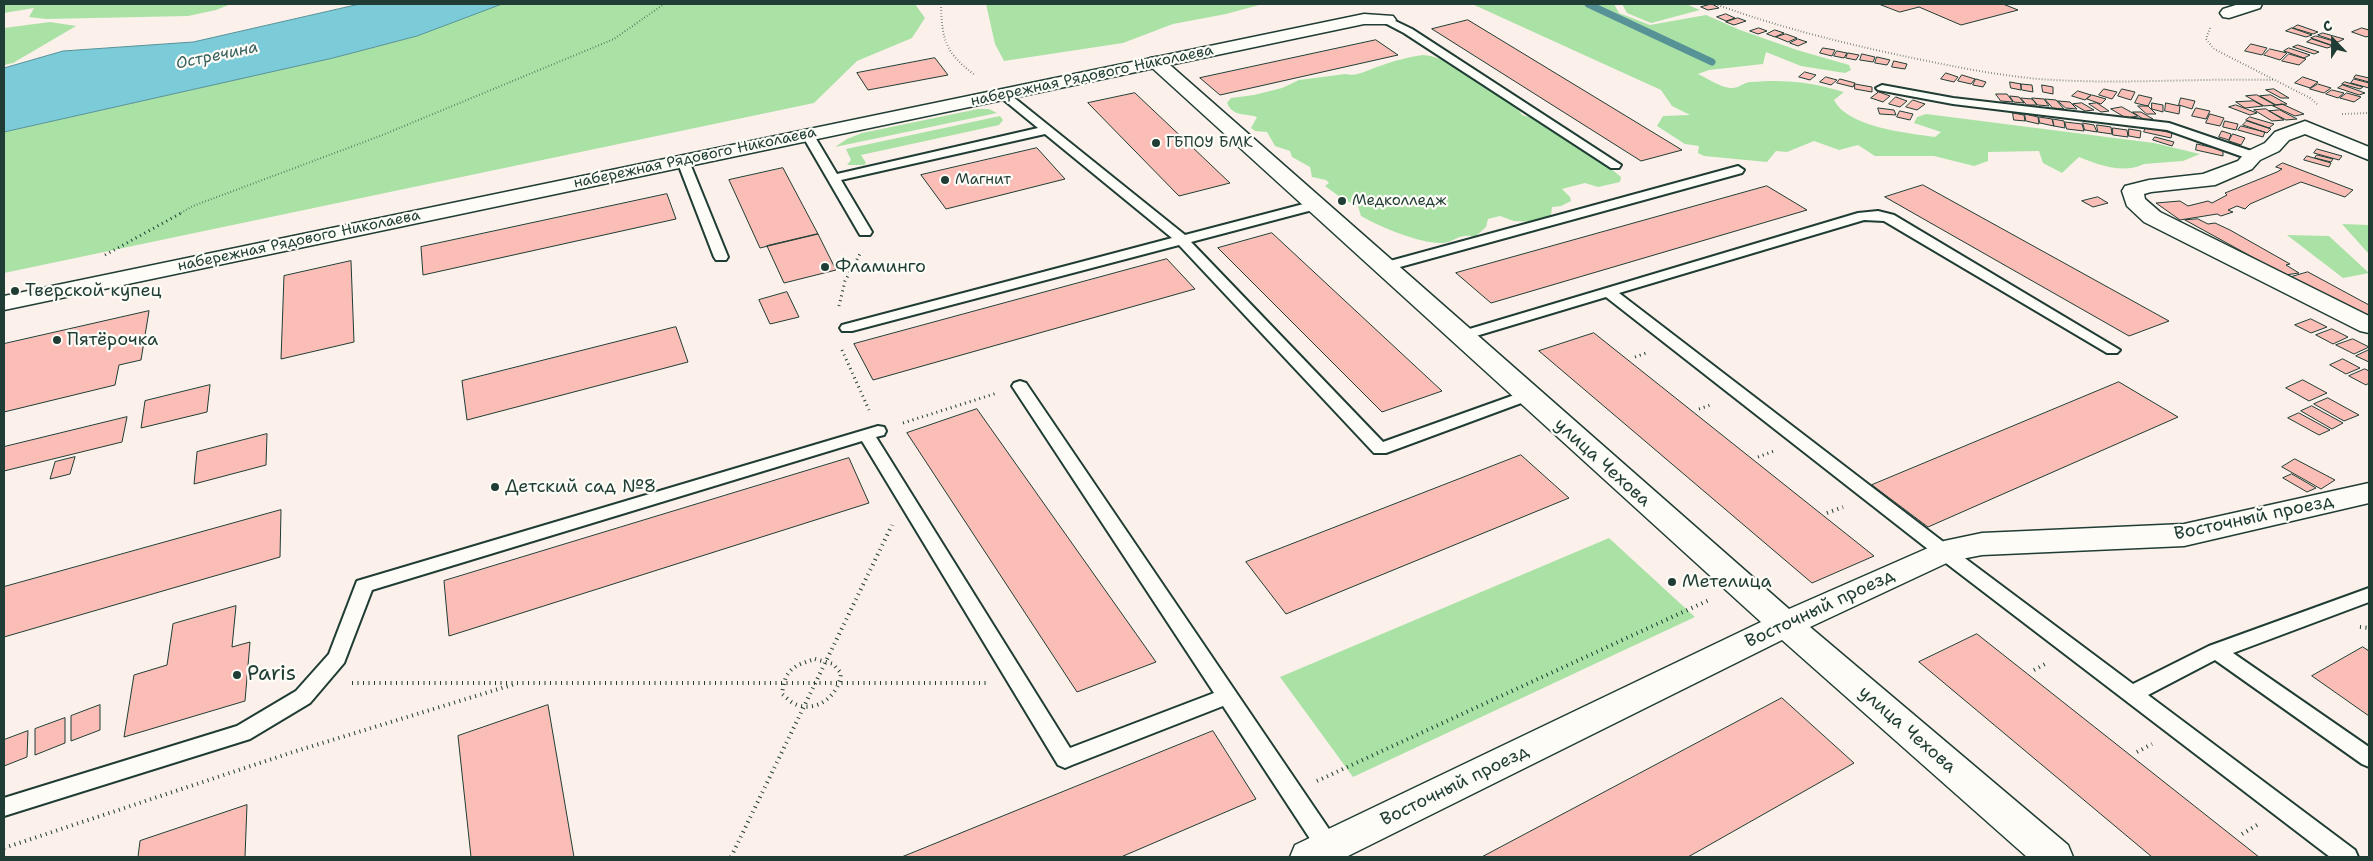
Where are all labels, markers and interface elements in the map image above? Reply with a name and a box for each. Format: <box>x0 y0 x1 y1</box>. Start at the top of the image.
north arrow <box>2308 15 2358 65</box>
text: С <box>2320 16 2335 36</box>
water label: Остречина <box>174 38 260 74</box>
street label: набережная Рядового Николаева <box>969 41 1215 111</box>
street label: набережная Рядового Николаева <box>572 123 818 193</box>
place label: ГБПОУ БМК <box>1166 134 1253 152</box>
marker: ГБПОУ БМК <box>1150 137 1162 149</box>
place label: Магнит <box>955 171 1011 189</box>
marker: Магнит <box>939 174 951 186</box>
place label: Медколледж <box>1352 192 1446 210</box>
marker: Медколледж <box>1336 195 1348 207</box>
street label: набережная Рядового Николаева <box>176 206 422 276</box>
place label: Фламинго <box>835 256 926 278</box>
marker: Фламинго <box>819 261 831 273</box>
place label: Тверской купец <box>25 280 162 302</box>
marker: Тверской купец <box>9 285 21 297</box>
place label: Пятёрочка <box>67 329 158 351</box>
marker: Пятёрочка <box>51 334 63 346</box>
street label: улица Чехова <box>1549 414 1655 512</box>
place label: Детский сад №8 <box>505 476 656 498</box>
marker: Детский сад №8 <box>489 481 501 493</box>
street label: Восточный проезд <box>2172 491 2336 545</box>
street label: Восточный проезд <box>1742 565 1898 653</box>
place label: Метелица <box>1682 571 1772 593</box>
marker: Метелица <box>1666 576 1678 588</box>
place label: Paris <box>247 662 296 688</box>
marker: Paris <box>231 669 243 681</box>
street label: улица Чехова <box>1854 682 1960 778</box>
street label: Восточный проезд <box>1377 741 1533 831</box>

